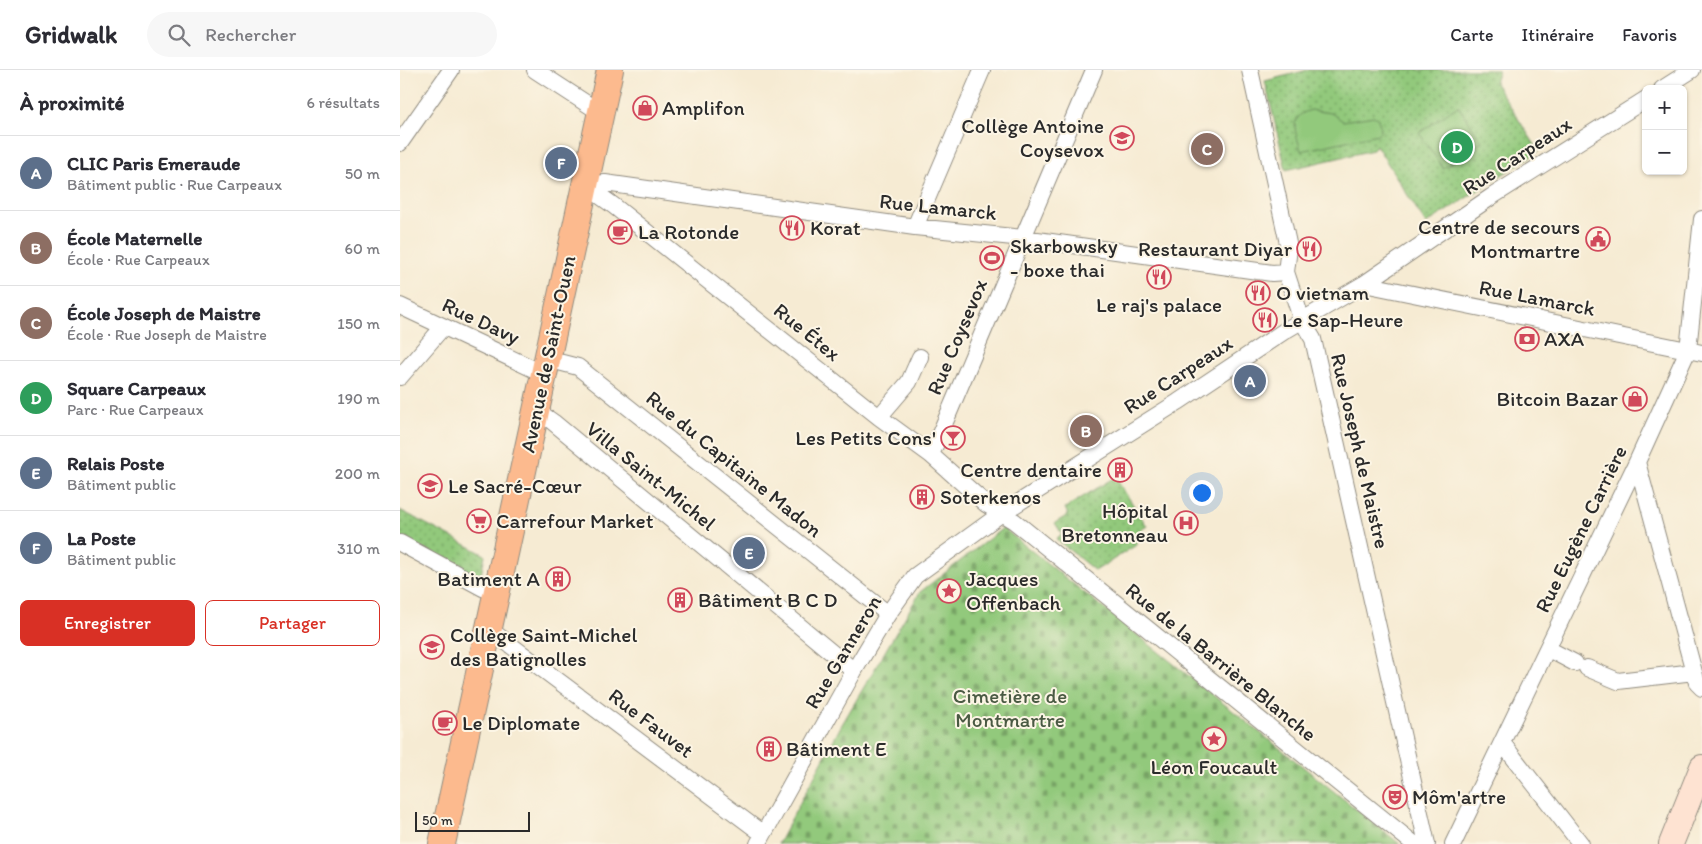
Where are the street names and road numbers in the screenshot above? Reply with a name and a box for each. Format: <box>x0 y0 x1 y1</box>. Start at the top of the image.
street label: Rue Carpeaux <box>1458 111 1576 200</box>
street label: Rue Lamarck <box>878 188 998 225</box>
street label: Avenue de Saint-Ouen <box>514 253 581 455</box>
street label: Rue Lamarck <box>1477 274 1597 321</box>
street label: Rue Coysevox <box>921 275 992 398</box>
street label: Rue Davy <box>438 292 524 349</box>
street label: Rue Étex <box>769 297 846 366</box>
street label: Rue Carpeaux <box>1119 330 1237 419</box>
street label: Rue Joseph de Maistre <box>1326 351 1395 551</box>
street label: Rue du Capitaine Madon <box>641 385 827 542</box>
street label: Villa Saint-Michel <box>581 416 721 536</box>
street label: Rue Eugène Carrière <box>1529 441 1632 616</box>
street label: Rue de la Barrière Blanche <box>1121 577 1322 746</box>
street label: Rue Ganneron <box>799 590 886 713</box>
street label: Rue Fauvet <box>604 683 699 763</box>

